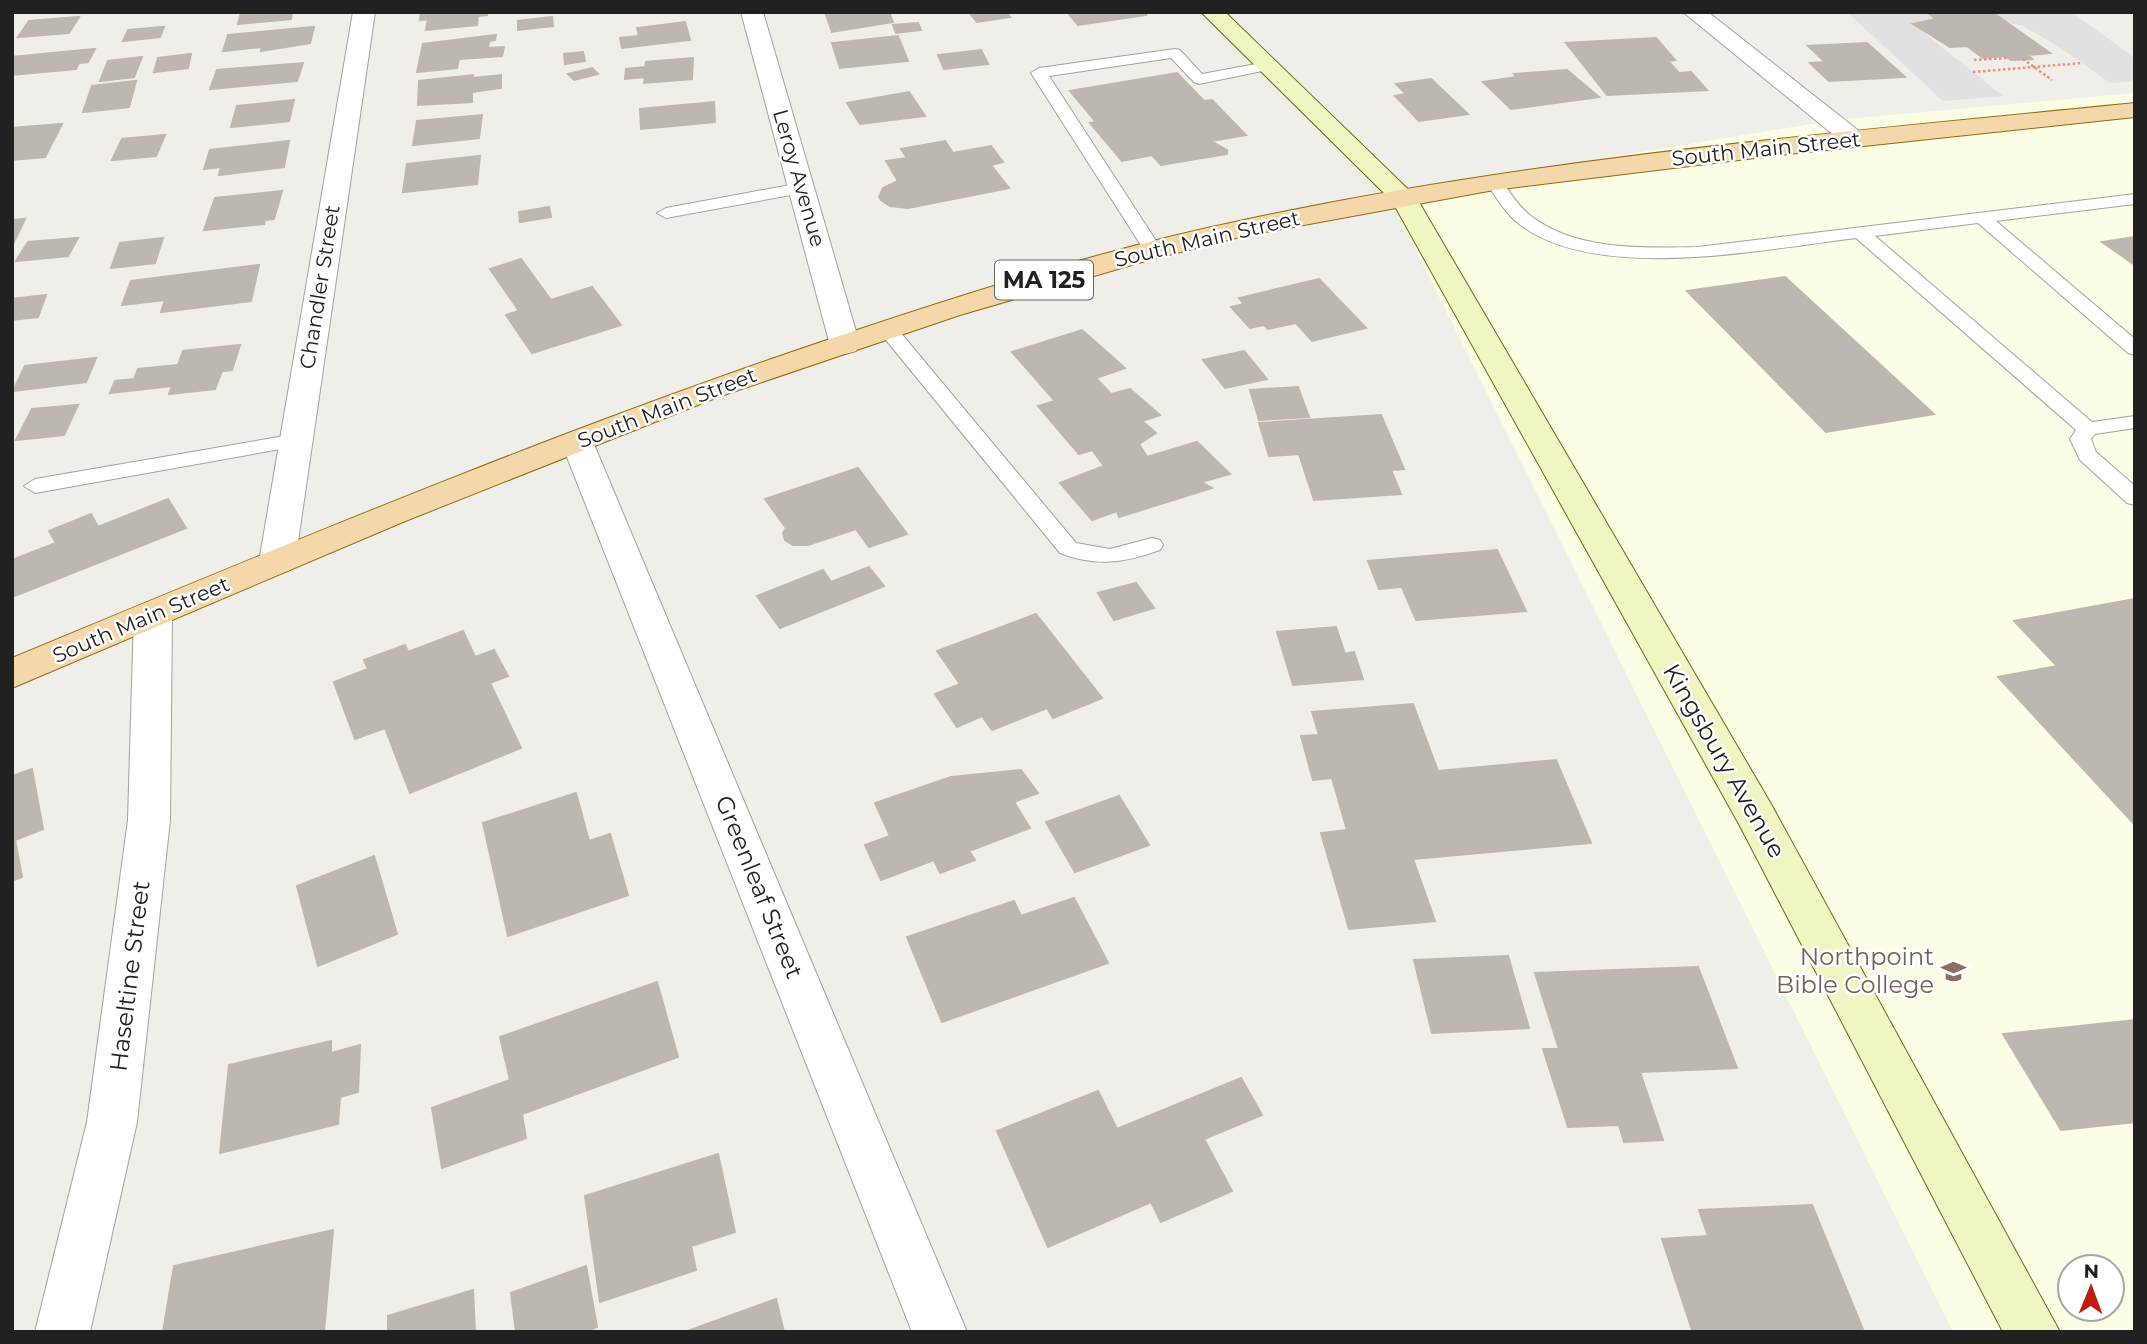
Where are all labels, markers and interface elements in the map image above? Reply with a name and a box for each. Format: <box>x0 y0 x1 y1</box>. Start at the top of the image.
street label: Leroy Avenue <box>768 106 831 250</box>
street label: South Main Street <box>1670 126 1862 171</box>
street label: Chandler Street <box>294 203 345 371</box>
street label: South Main Street <box>1112 205 1302 272</box>
road number: MA 125 <box>995 260 1093 300</box>
street label: South Main Street <box>574 362 760 453</box>
street label: South Main Street <box>49 571 233 668</box>
street label: Kingsbury Avenue <box>1657 658 1792 863</box>
street label: Greenleaf Street <box>710 791 809 983</box>
street label: Haseltine Street <box>103 879 156 1073</box>
place label: Northpoint Bible College <box>1776 942 1934 999</box>
school or university icon: Northpoint Bible College <box>1940 957 1968 985</box>
north arrow <box>2056 1253 2126 1323</box>
text: N <box>2083 1260 2099 1283</box>

